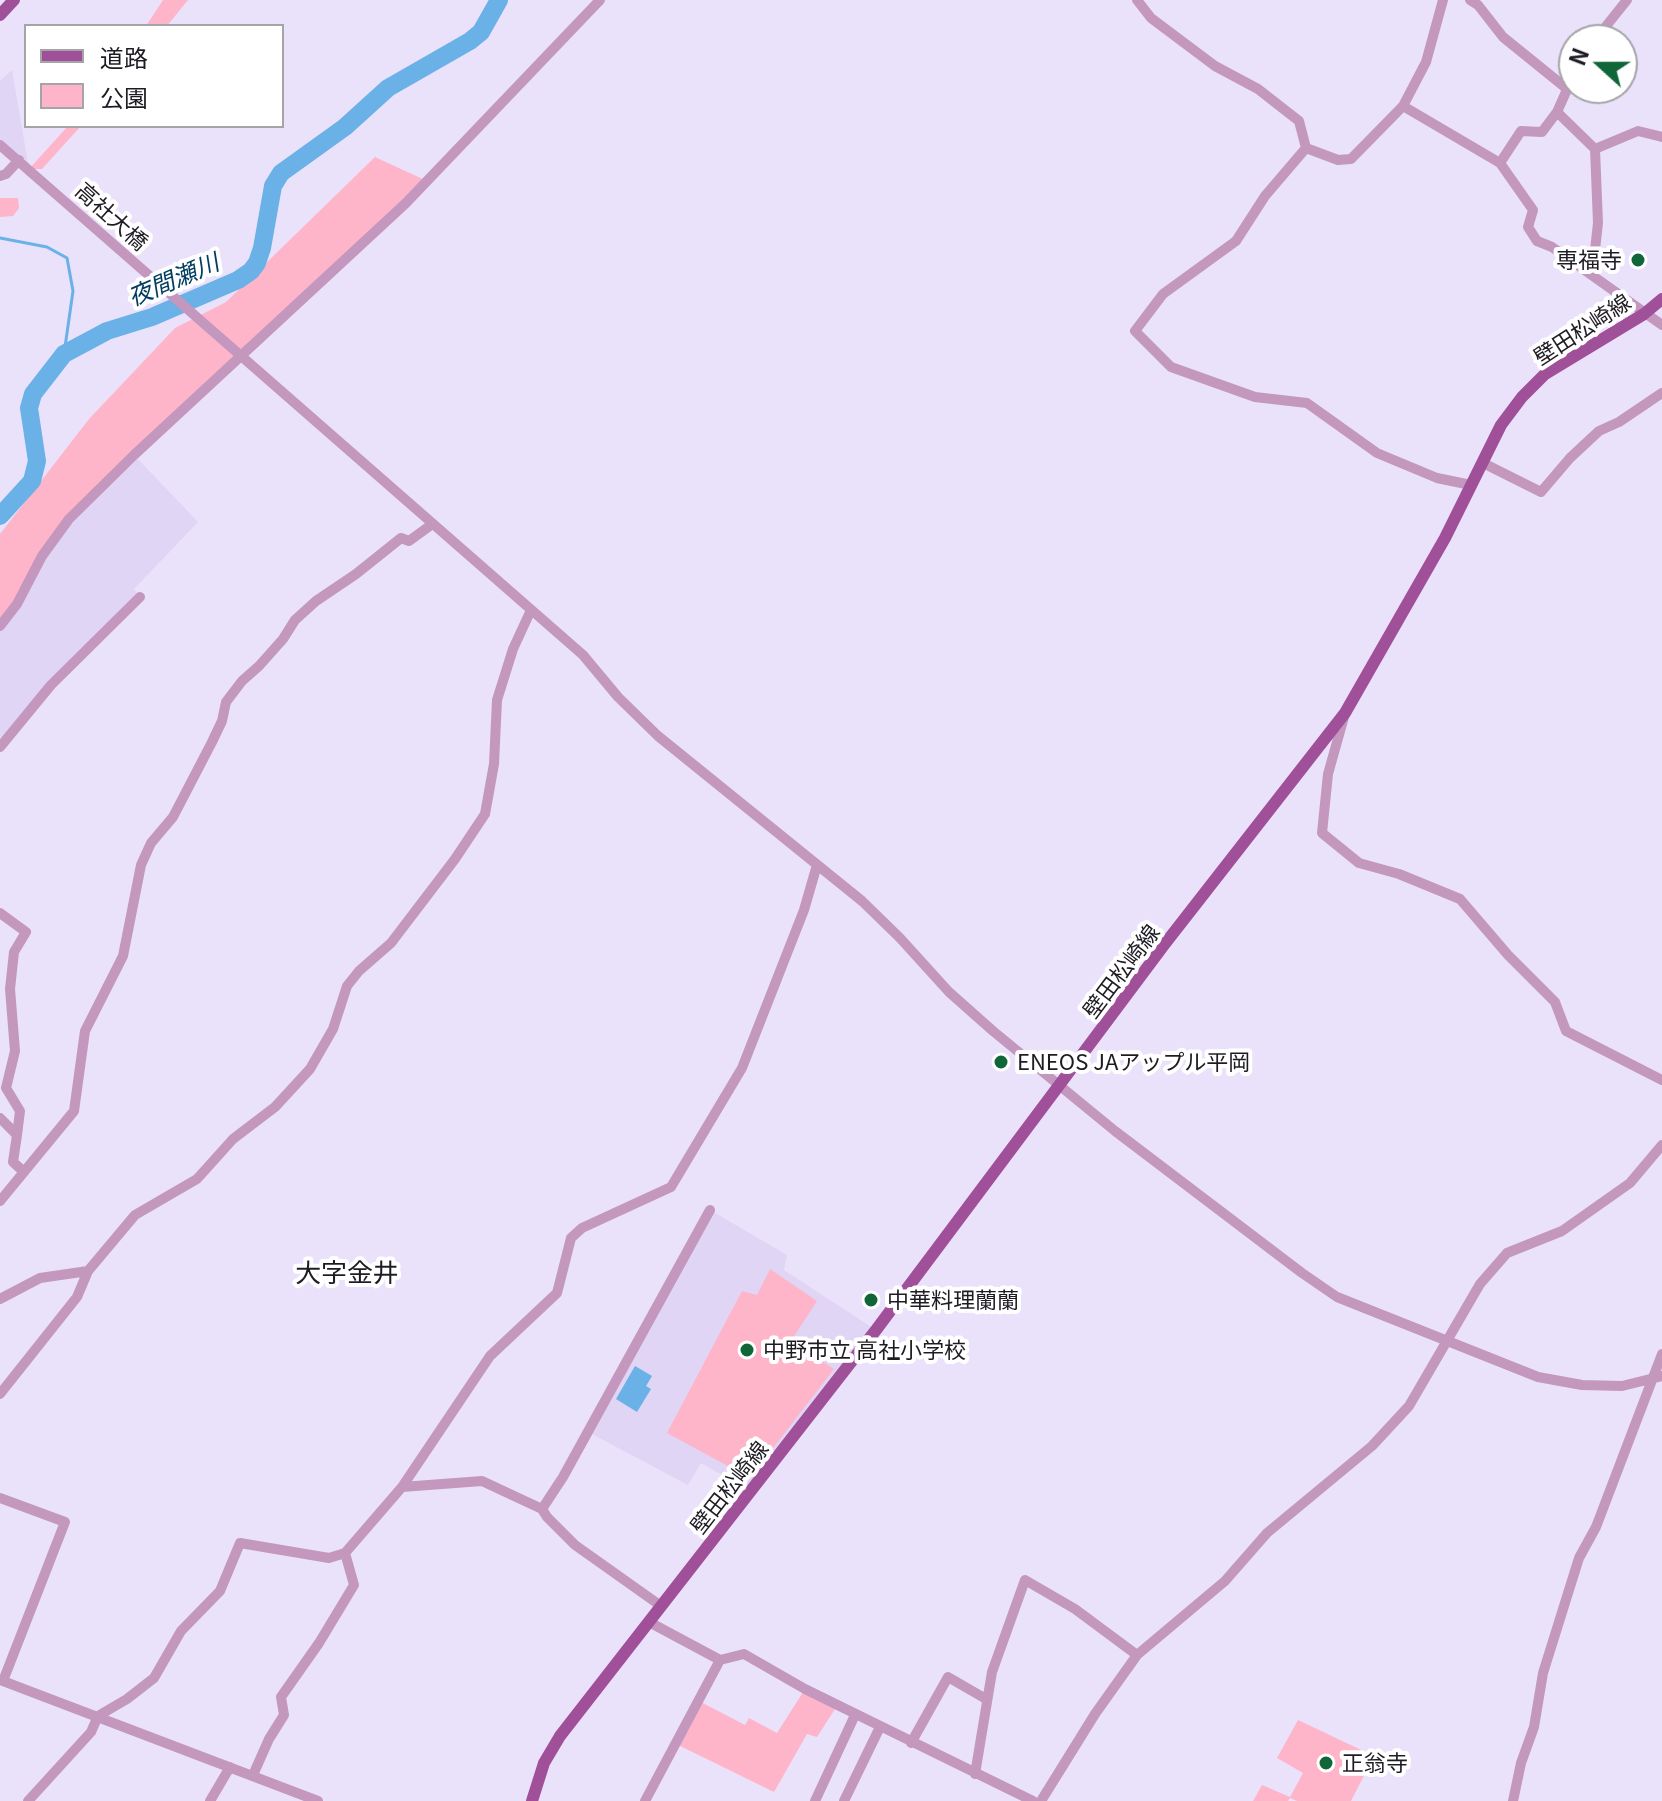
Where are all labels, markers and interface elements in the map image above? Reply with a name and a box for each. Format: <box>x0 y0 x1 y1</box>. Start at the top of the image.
legend <box>24 24 284 128</box>
north arrow <box>1558 24 1638 104</box>
text: 道路 <box>100 39 148 74</box>
text: N <box>1560 43 1595 70</box>
text: 公園 <box>100 79 148 114</box>
street label: 高社大橋 <box>70 177 154 255</box>
water label: 夜間瀬川 <box>123 247 223 311</box>
place label: 専福寺 <box>1556 247 1622 273</box>
marker: 専福寺 <box>1629 251 1647 269</box>
street label: 壁田松崎線 <box>1529 288 1635 370</box>
street label: 壁田松崎線 <box>1077 919 1165 1023</box>
place label: ENEOS JAアップル平岡 <box>1017 1049 1250 1075</box>
marker: ENEOS JAアップル平岡 <box>992 1053 1010 1071</box>
district label: 大字金井 <box>295 1256 399 1288</box>
place label: 中華料理蘭蘭 <box>887 1287 1019 1313</box>
marker: 中華料理蘭蘭 <box>862 1291 880 1309</box>
place label: 中野市立 高社小学校 <box>763 1337 966 1363</box>
marker: 中野市立 高社小学校 <box>738 1341 756 1359</box>
street label: 壁田松崎線 <box>685 1436 773 1538</box>
place label: 正翁寺 <box>1342 1750 1408 1776</box>
marker: 正翁寺 <box>1317 1754 1335 1772</box>

